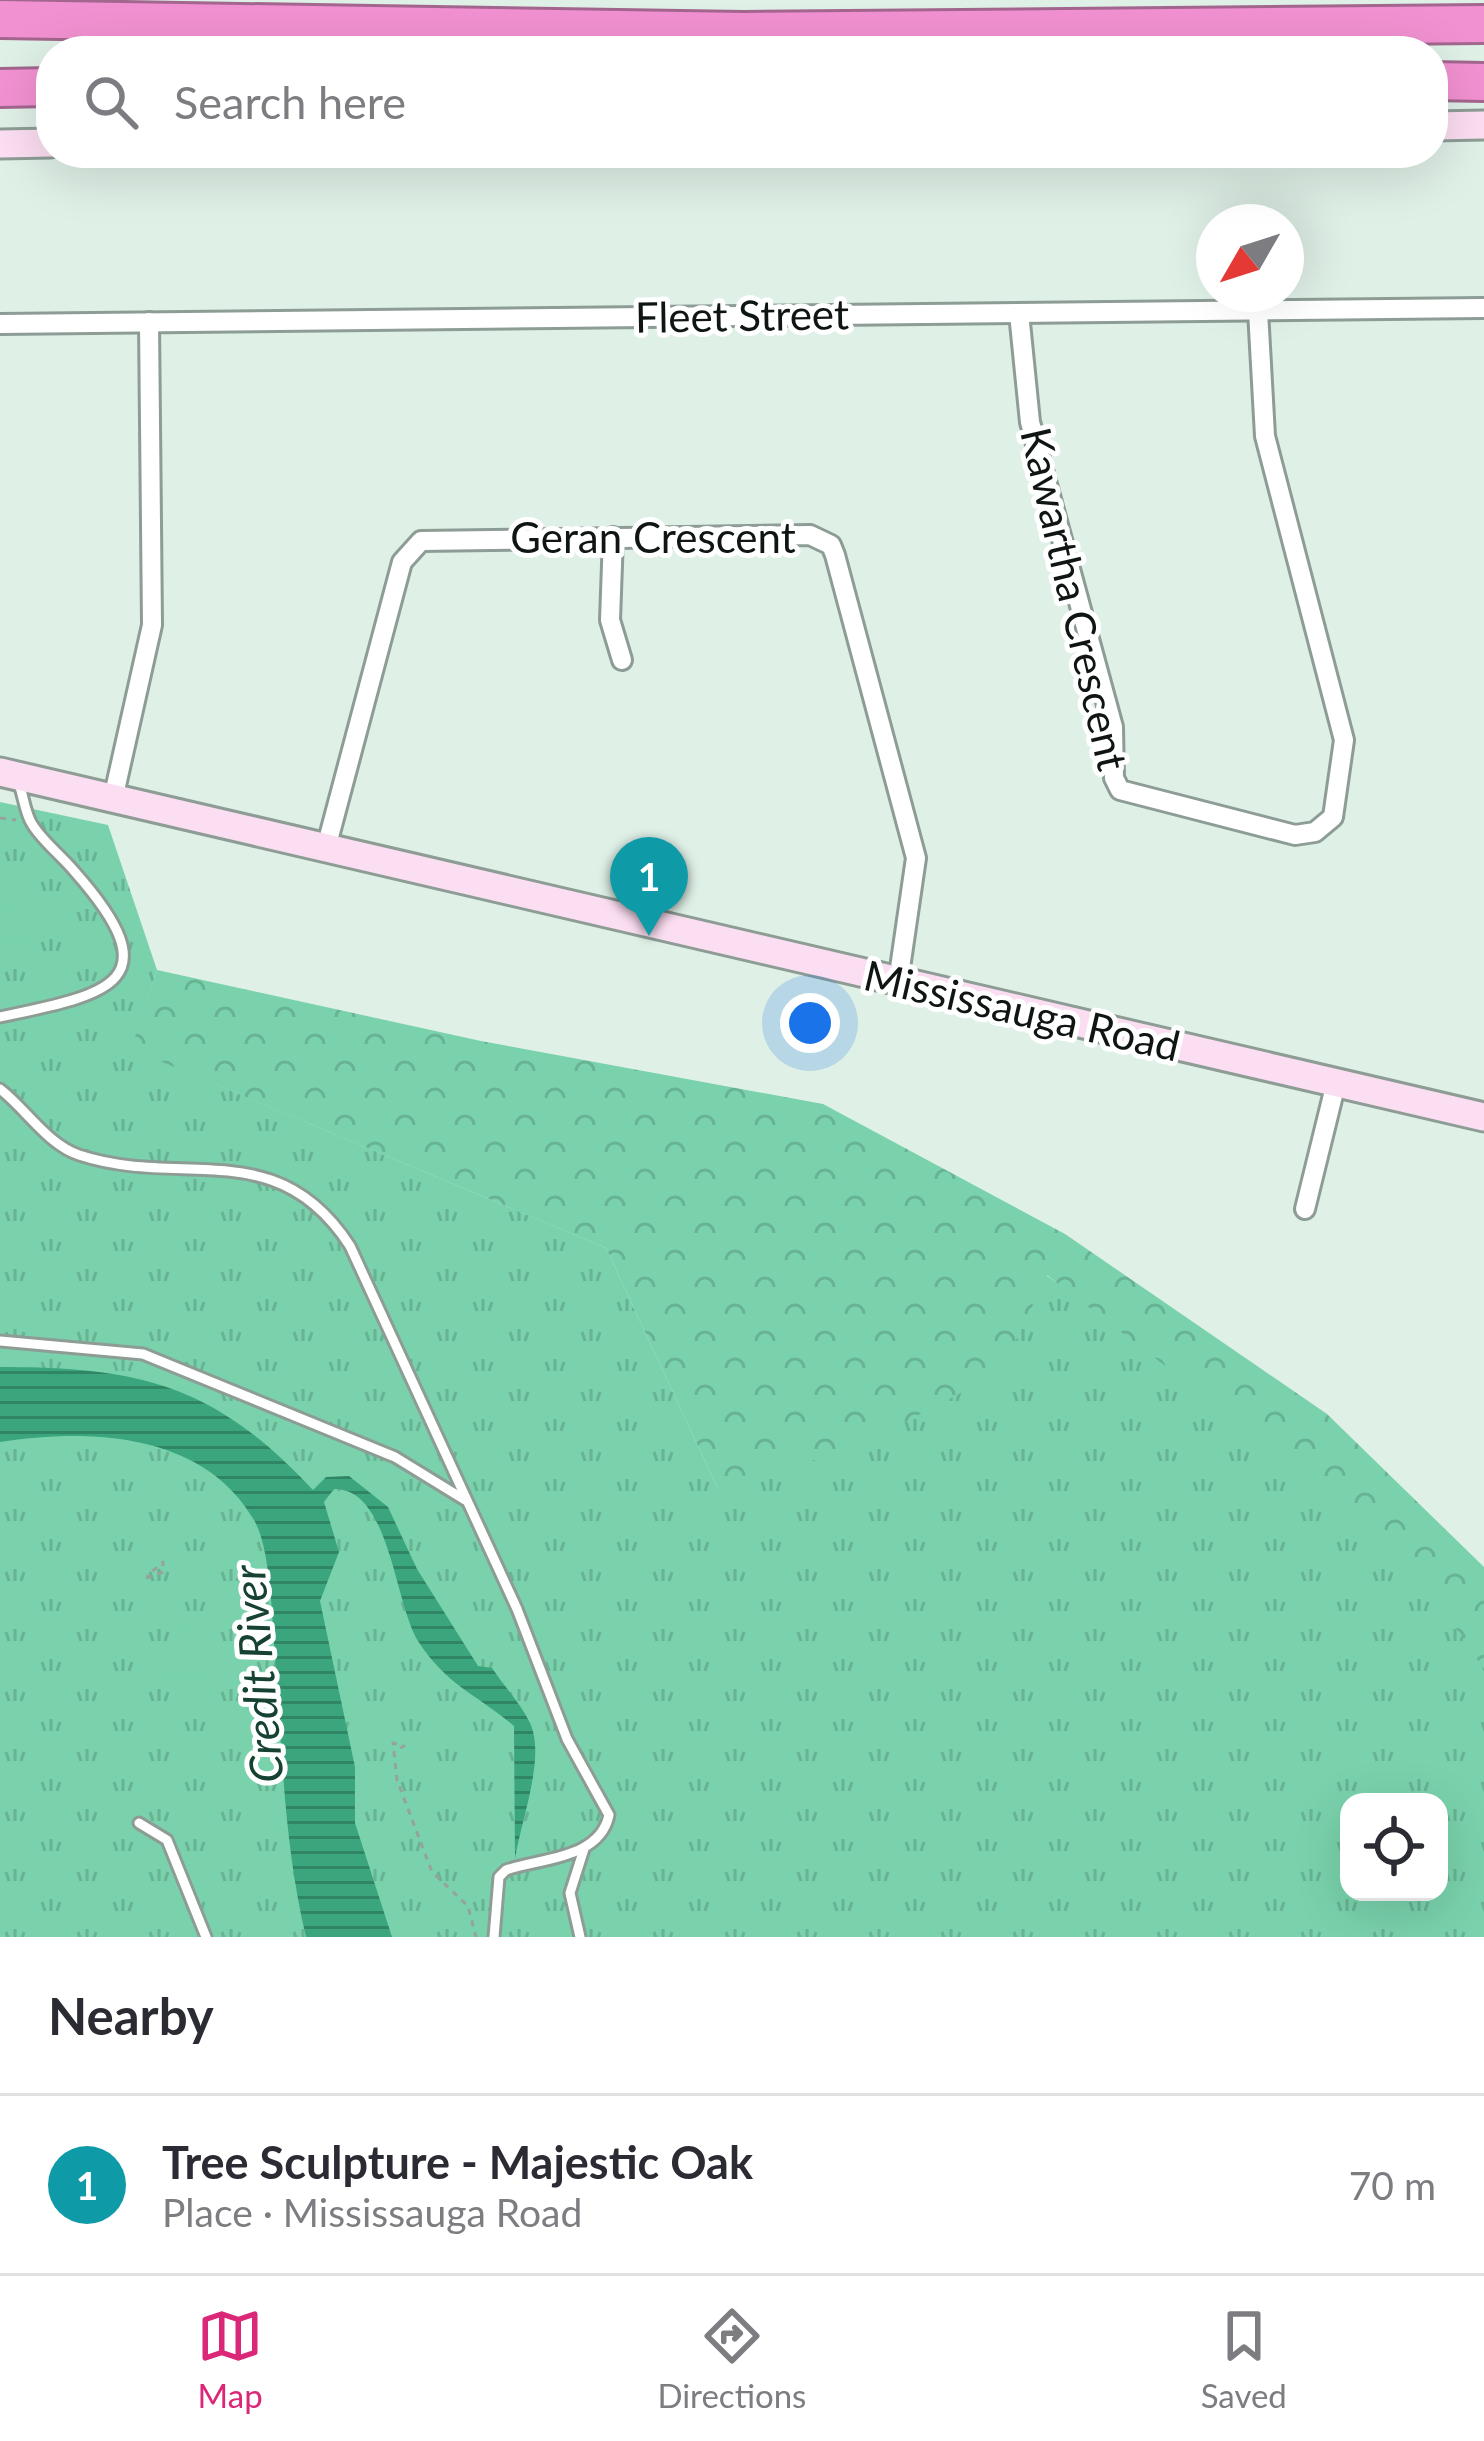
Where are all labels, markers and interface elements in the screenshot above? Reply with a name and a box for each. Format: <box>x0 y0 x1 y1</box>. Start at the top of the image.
search box <box>36 36 1448 168</box>
icon: search <box>78 69 144 135</box>
text: Search here <box>174 75 406 129</box>
north arrow <box>1196 204 1304 312</box>
street label: Fleet Street <box>635 288 849 342</box>
street label: Kawartha Crescent <box>1011 423 1139 775</box>
street label: Geran Crescent <box>510 512 796 562</box>
pin: 1 <box>610 837 688 936</box>
street label: Mississauga Road <box>859 949 1185 1071</box>
your location <box>780 993 840 1053</box>
water label: Credit River <box>220 1561 293 1785</box>
map controls <box>1340 1793 1448 1901</box>
button: locate <box>1340 1793 1448 1901</box>
text: Nearby <box>48 1985 214 2046</box>
text: Tree Sculpture - Majestic Oak <box>162 2135 753 2189</box>
text: 1 <box>76 2162 98 2208</box>
text: 70 m <box>1349 2162 1436 2208</box>
text: Place · Mississauga Road <box>162 2189 582 2235</box>
tab: Map <box>197 2303 263 2415</box>
tab: Directions <box>657 2303 806 2415</box>
tab: Saved <box>1201 2303 1287 2415</box>

